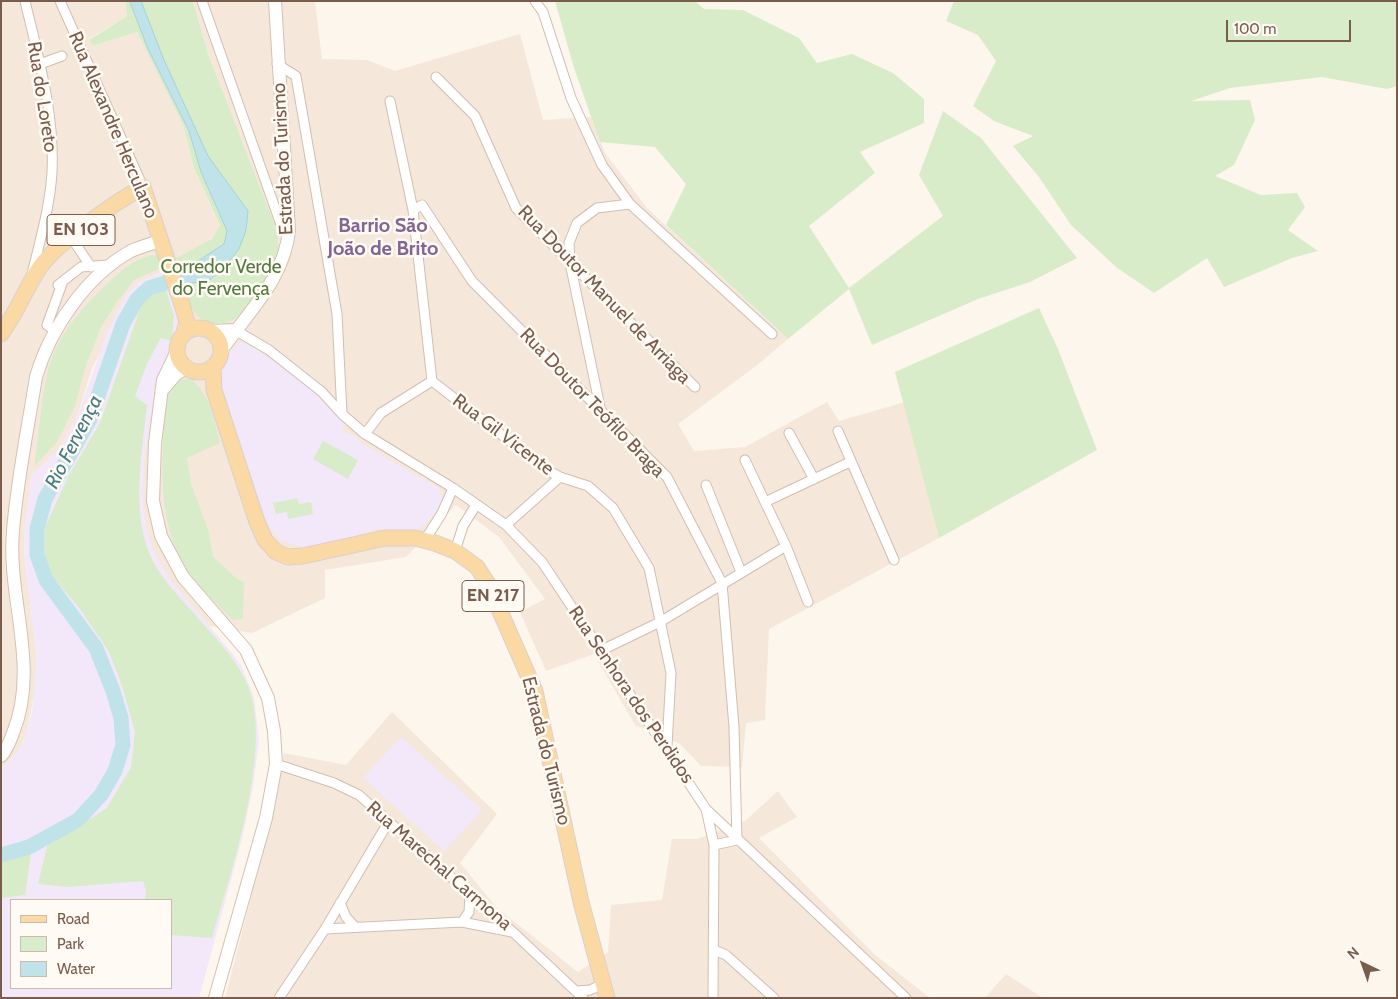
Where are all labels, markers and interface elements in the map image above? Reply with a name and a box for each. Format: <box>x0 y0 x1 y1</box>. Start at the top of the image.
scale bar <box>1228 10 1353 42</box>
text: 100 m <box>1234 20 1276 38</box>
street label: Rua Alexandre Herculano <box>63 28 163 222</box>
street label: Rua do Loreto <box>22 40 62 154</box>
street label: Estrada do Turismo <box>268 82 298 236</box>
street label: Rua Doutor Manuel de Arriaga <box>513 201 695 389</box>
road number: EN 103 <box>47 214 115 246</box>
district label: Barrio São João de Brito <box>328 214 438 261</box>
park label: Corredor Verde do Fervença <box>161 256 281 300</box>
street label: Rua Doutor Teófilo Braga <box>515 324 669 482</box>
street label: Rua Gil Vicente <box>448 389 558 481</box>
water label: Rio Fervença <box>40 391 108 493</box>
road number: EN 217 <box>462 580 524 612</box>
street label: Rua Senhora dos Perdidos <box>563 602 699 788</box>
street label: Estrada do Turismo <box>517 674 575 828</box>
street label: Rua Marechal Carmona <box>362 797 516 935</box>
legend <box>10 899 172 989</box>
text: Road <box>57 910 90 928</box>
text: Park <box>57 935 84 953</box>
north arrow <box>1338 939 1388 989</box>
text: N <box>1343 943 1363 963</box>
text: Water <box>57 960 95 978</box>

